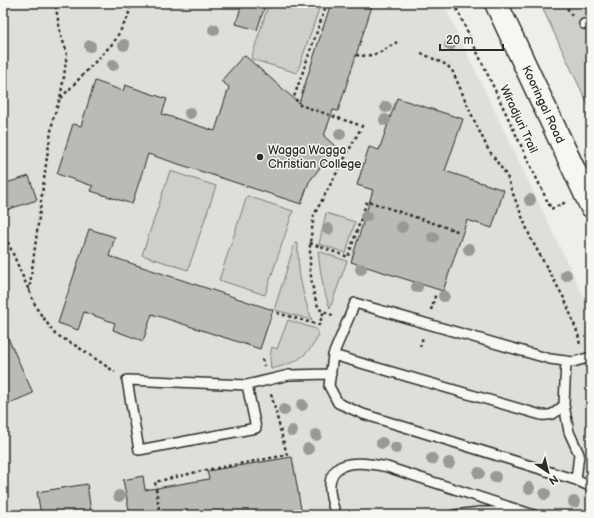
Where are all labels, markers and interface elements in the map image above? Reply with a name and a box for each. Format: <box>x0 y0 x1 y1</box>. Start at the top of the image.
scale bar <box>440 26 503 52</box>
text: 20 m <box>446 33 473 48</box>
street label: Kooringal Road <box>518 63 568 146</box>
street label: Wiradjuri Trail <box>496 83 541 156</box>
place label: Wagga Wagga Christian College <box>268 143 361 172</box>
marker: Wagga Wagga Christian College <box>255 152 265 162</box>
north arrow <box>528 452 568 492</box>
text: N <box>546 472 561 487</box>

